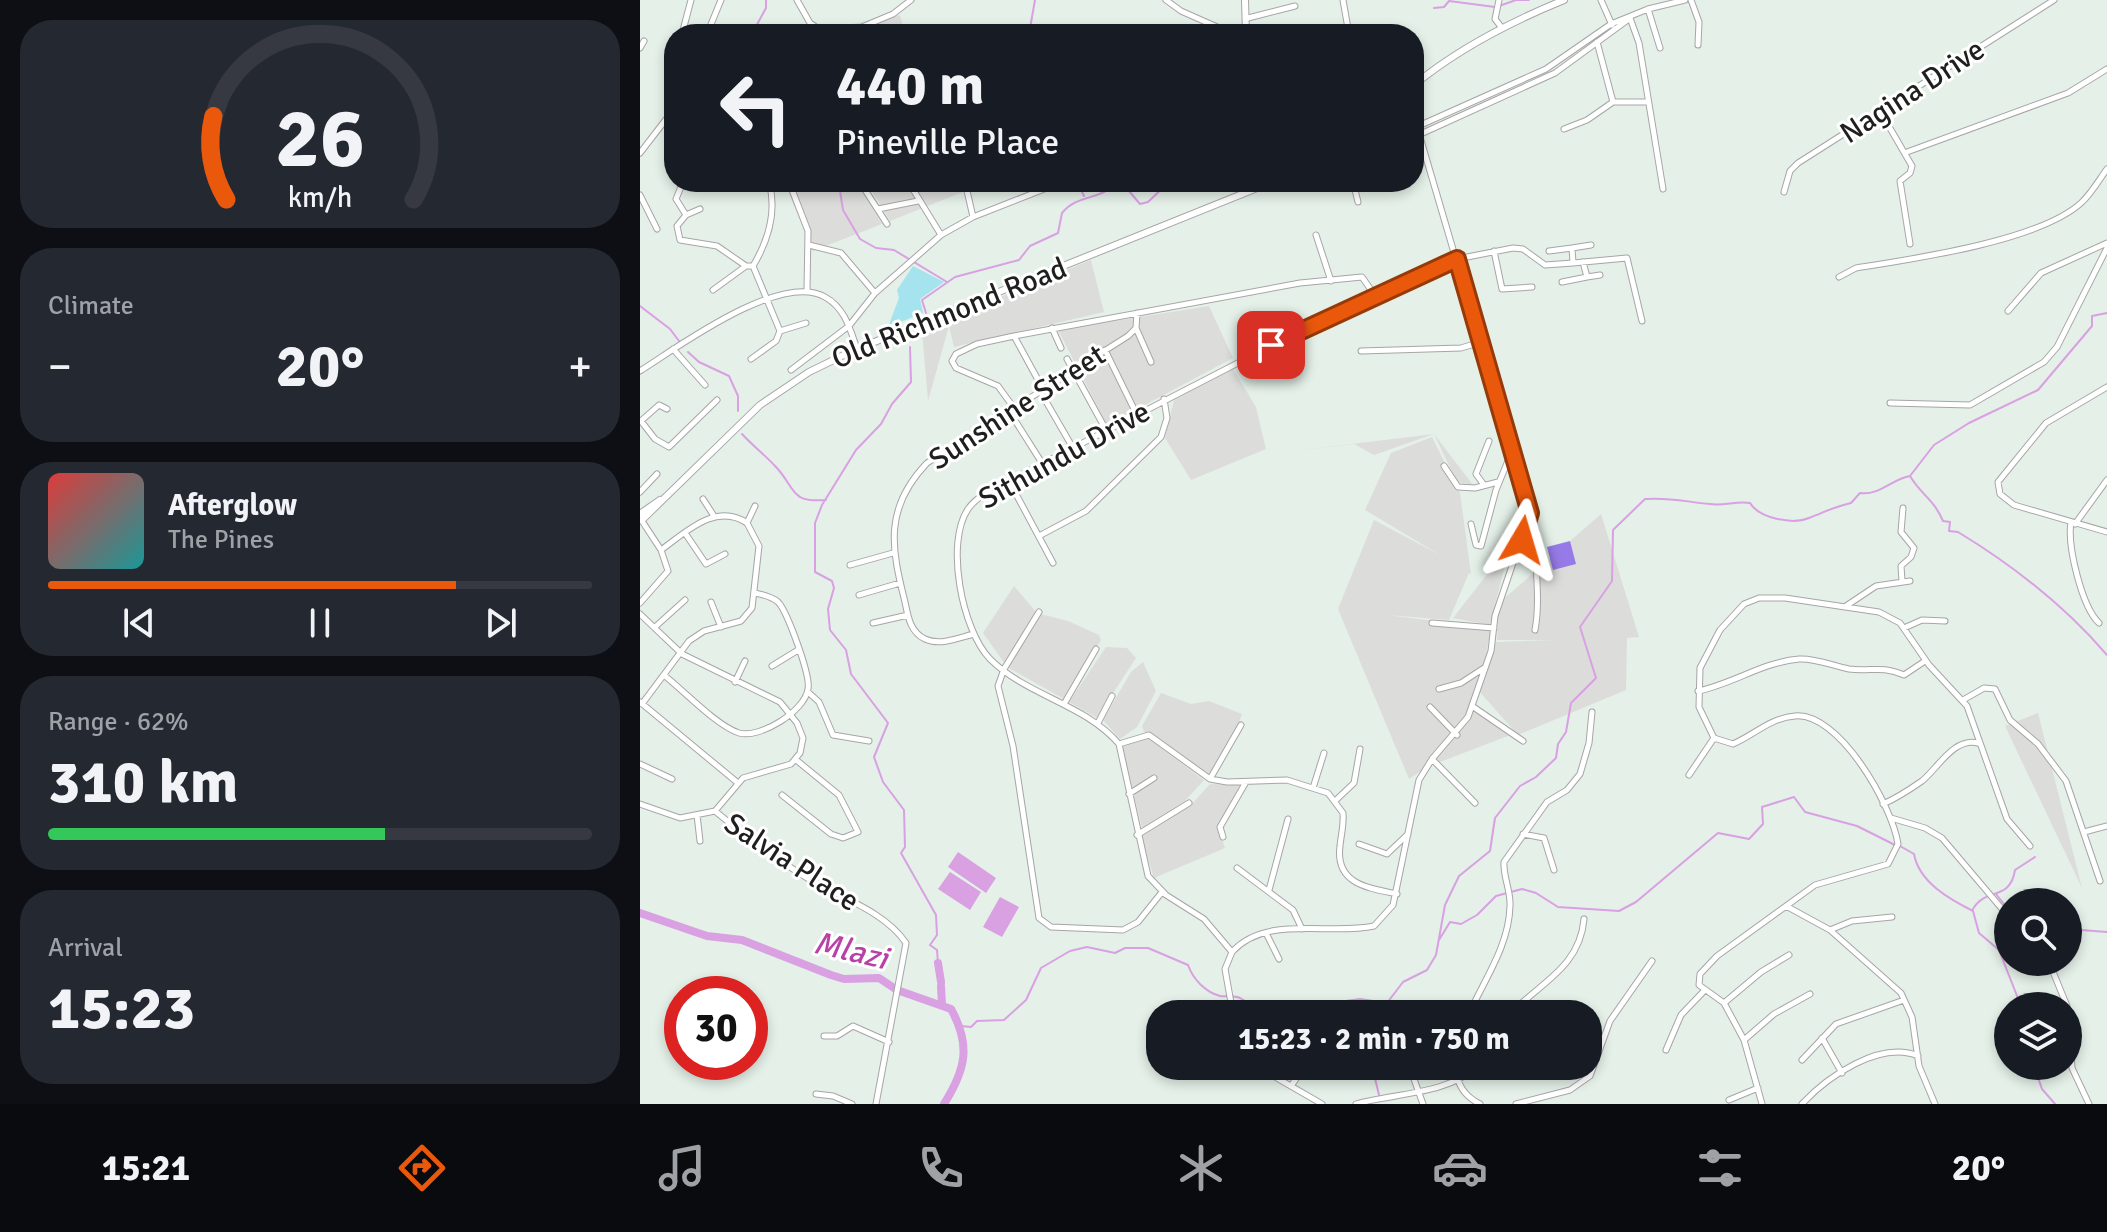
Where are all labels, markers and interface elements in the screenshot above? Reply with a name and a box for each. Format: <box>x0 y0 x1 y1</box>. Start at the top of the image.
street label: Nagina Drive <box>1833 31 1991 152</box>
text: 440 m <box>836 51 984 120</box>
icon: left <box>704 56 808 160</box>
text: 26 <box>275 88 365 190</box>
text: Pineville Place <box>836 120 1059 165</box>
text: km/h <box>288 180 352 215</box>
street label: Old Richmond Road <box>826 249 1072 377</box>
text: Climate <box>48 290 134 322</box>
pin <box>1237 311 1305 379</box>
icon: arrive <box>1249 323 1293 367</box>
text: 20° <box>276 330 364 404</box>
street label: Sunshine Street <box>922 337 1113 478</box>
text: − <box>48 340 72 394</box>
text: + <box>568 340 592 394</box>
street label: Sithundu Drive <box>972 393 1156 518</box>
text: Afterglow <box>168 487 297 524</box>
position arrow <box>1480 498 1564 582</box>
text: The Pines <box>168 524 274 556</box>
icon: previous <box>117 601 161 645</box>
icon: pause <box>298 601 342 645</box>
icon: next <box>479 601 523 645</box>
text: Range · 62% <box>48 706 189 738</box>
text: 310 km <box>48 746 238 820</box>
street label: Salvia Place <box>717 805 866 920</box>
map controls <box>1994 888 2082 1080</box>
button: search <box>1994 888 2082 976</box>
water label: Mlazi <box>810 923 895 979</box>
text: Arrival <box>48 932 123 964</box>
text: 15:23 <box>48 972 195 1046</box>
speed limit sign: 30 <box>664 976 768 1080</box>
button: layers <box>1994 992 2082 1080</box>
text: 15:23 · 2 min · 750 m <box>1238 1021 1510 1058</box>
icon: directions <box>394 1140 450 1196</box>
icon: music <box>654 1140 710 1196</box>
icon: phone <box>913 1140 969 1196</box>
icon: climate <box>1173 1140 1229 1196</box>
icon: car <box>1432 1140 1488 1196</box>
icon: filters <box>1692 1140 1748 1196</box>
text: 15:21 <box>102 1146 190 1191</box>
text: 20° <box>1952 1146 2005 1191</box>

